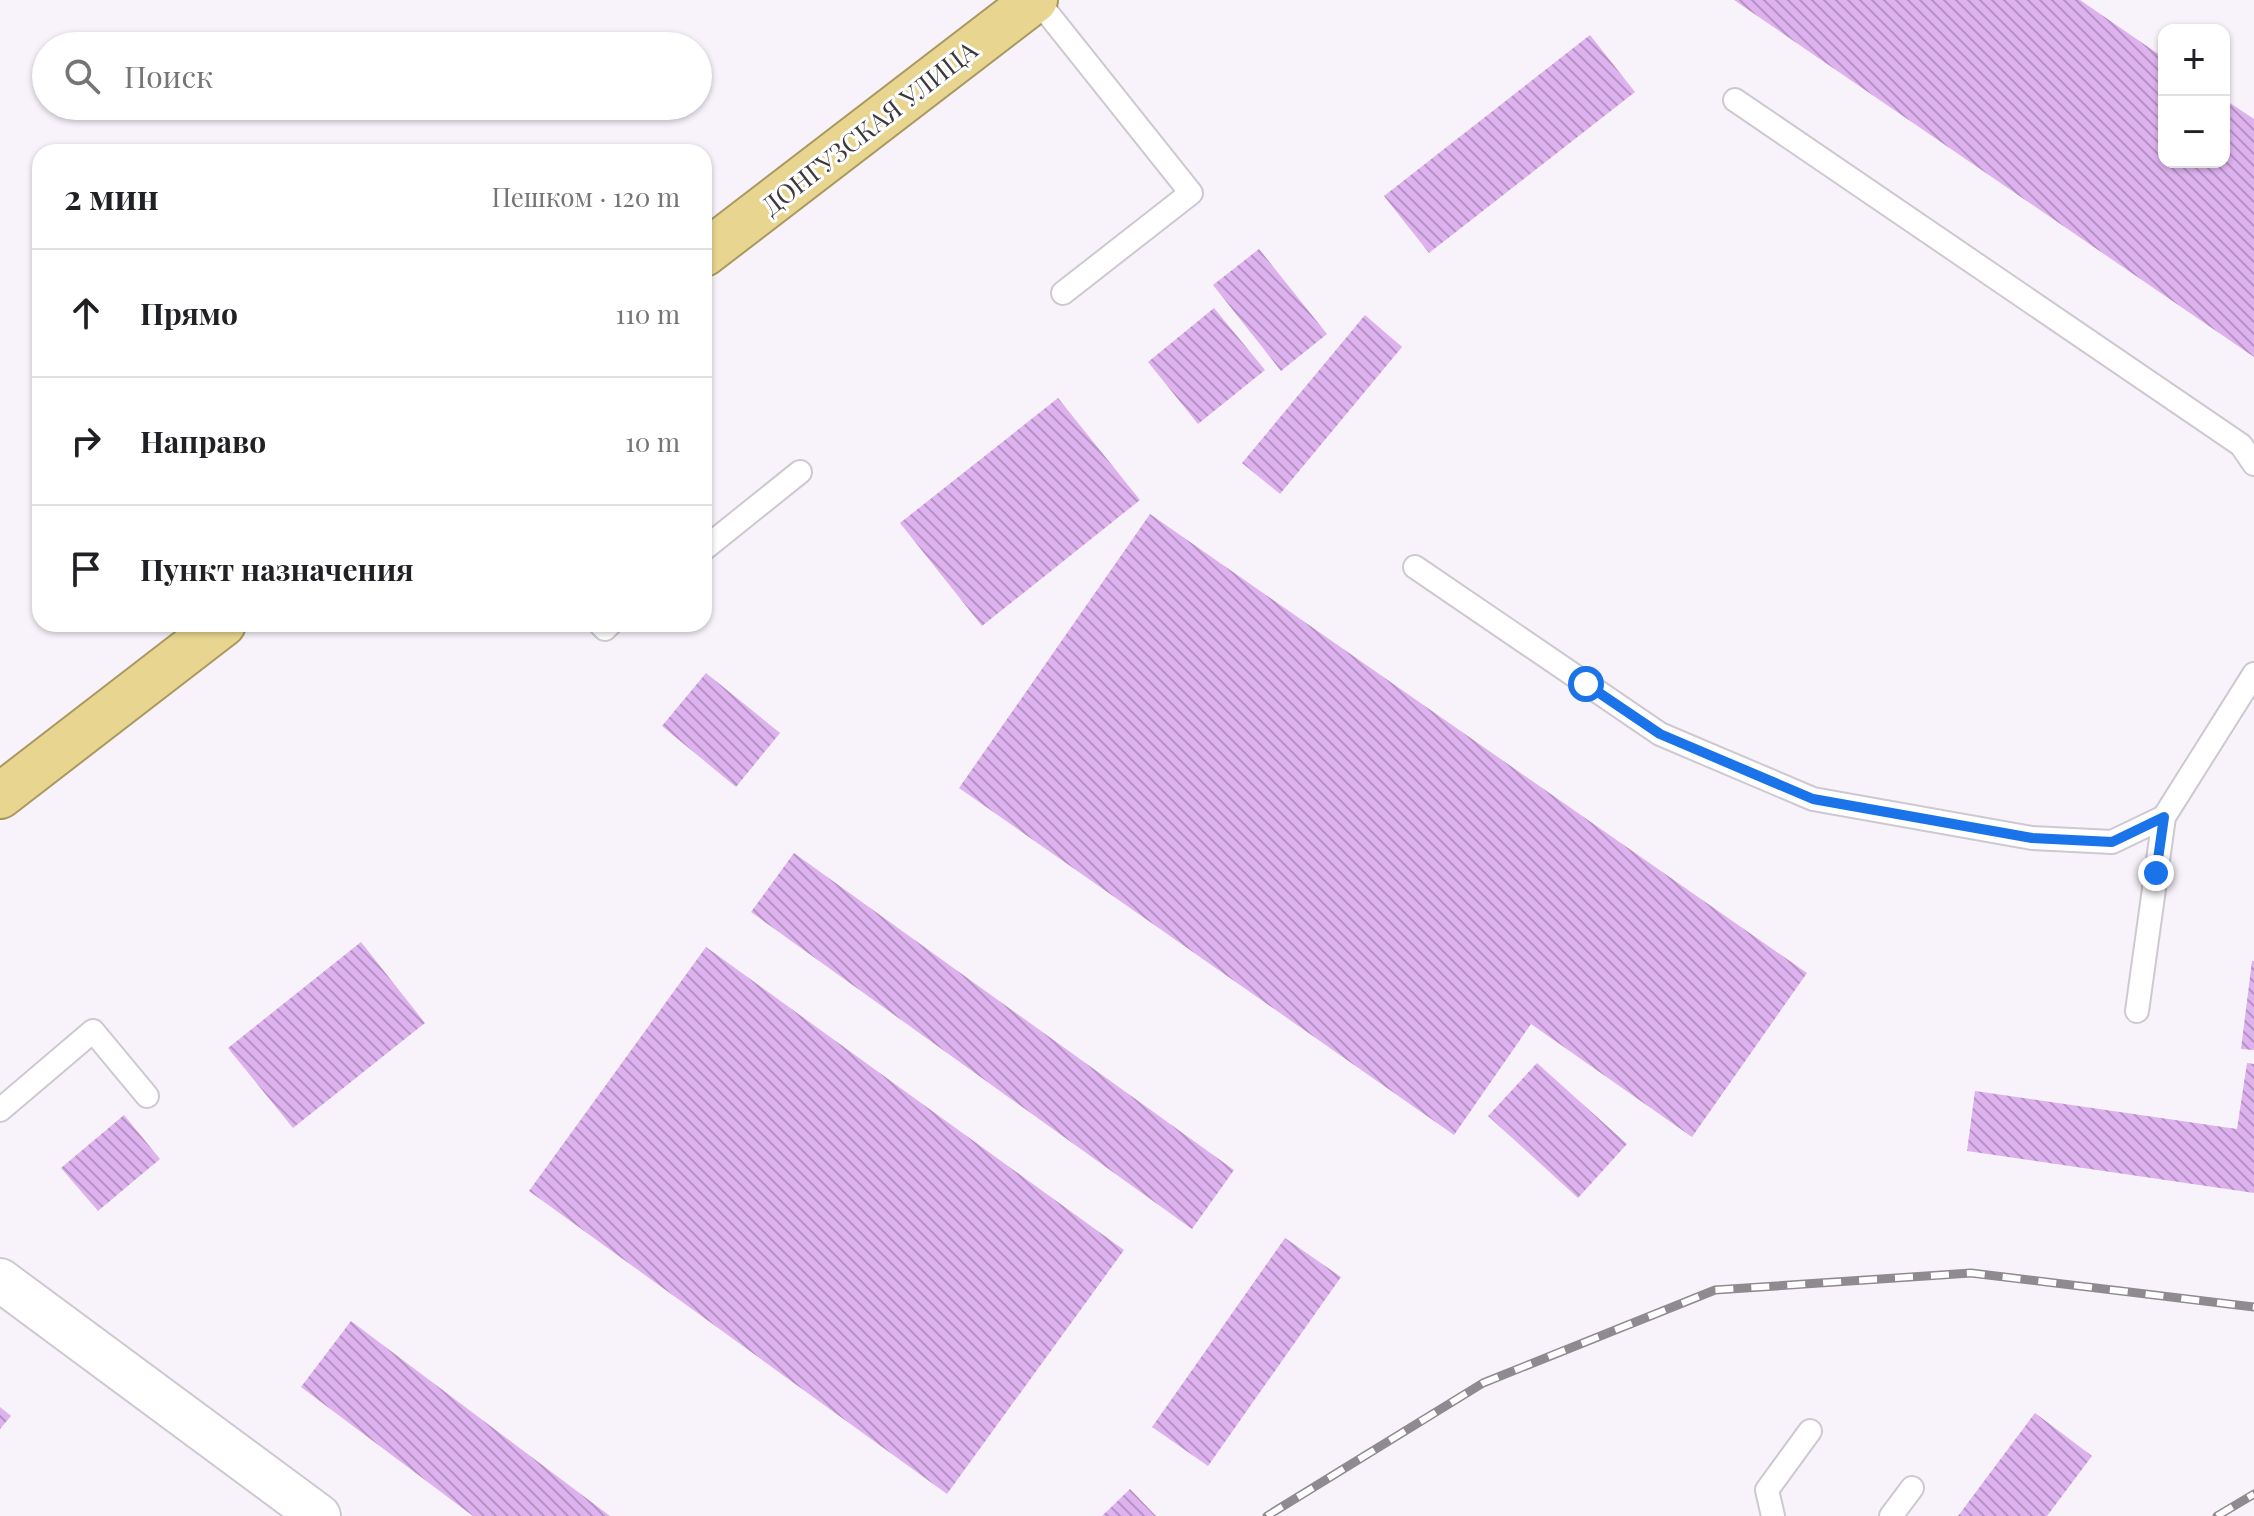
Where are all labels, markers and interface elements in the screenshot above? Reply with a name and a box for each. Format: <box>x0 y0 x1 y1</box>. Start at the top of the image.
map controls <box>2158 24 2230 168</box>
button: + <box>2158 24 2230 96</box>
street label: ДОНГУЗСКАЯ УЛИЦА <box>754 31 984 222</box>
search box <box>32 32 712 120</box>
icon: search <box>60 54 104 98</box>
text: Поиск <box>124 56 213 96</box>
button: − <box>2158 96 2230 168</box>
text: 2 мин <box>64 173 159 219</box>
text: Пешком · 120 m <box>491 179 680 214</box>
icon: ahead <box>64 291 108 335</box>
text: Прямо <box>140 293 238 333</box>
text: 110 m <box>616 296 680 331</box>
icon: right <box>64 419 108 463</box>
text: Направо <box>140 421 266 461</box>
text: 10 m <box>625 424 680 459</box>
icon: arrive <box>64 547 108 591</box>
text: Пункт назначения <box>140 549 414 589</box>
route start <box>1568 666 1604 702</box>
route end <box>2138 855 2174 891</box>

